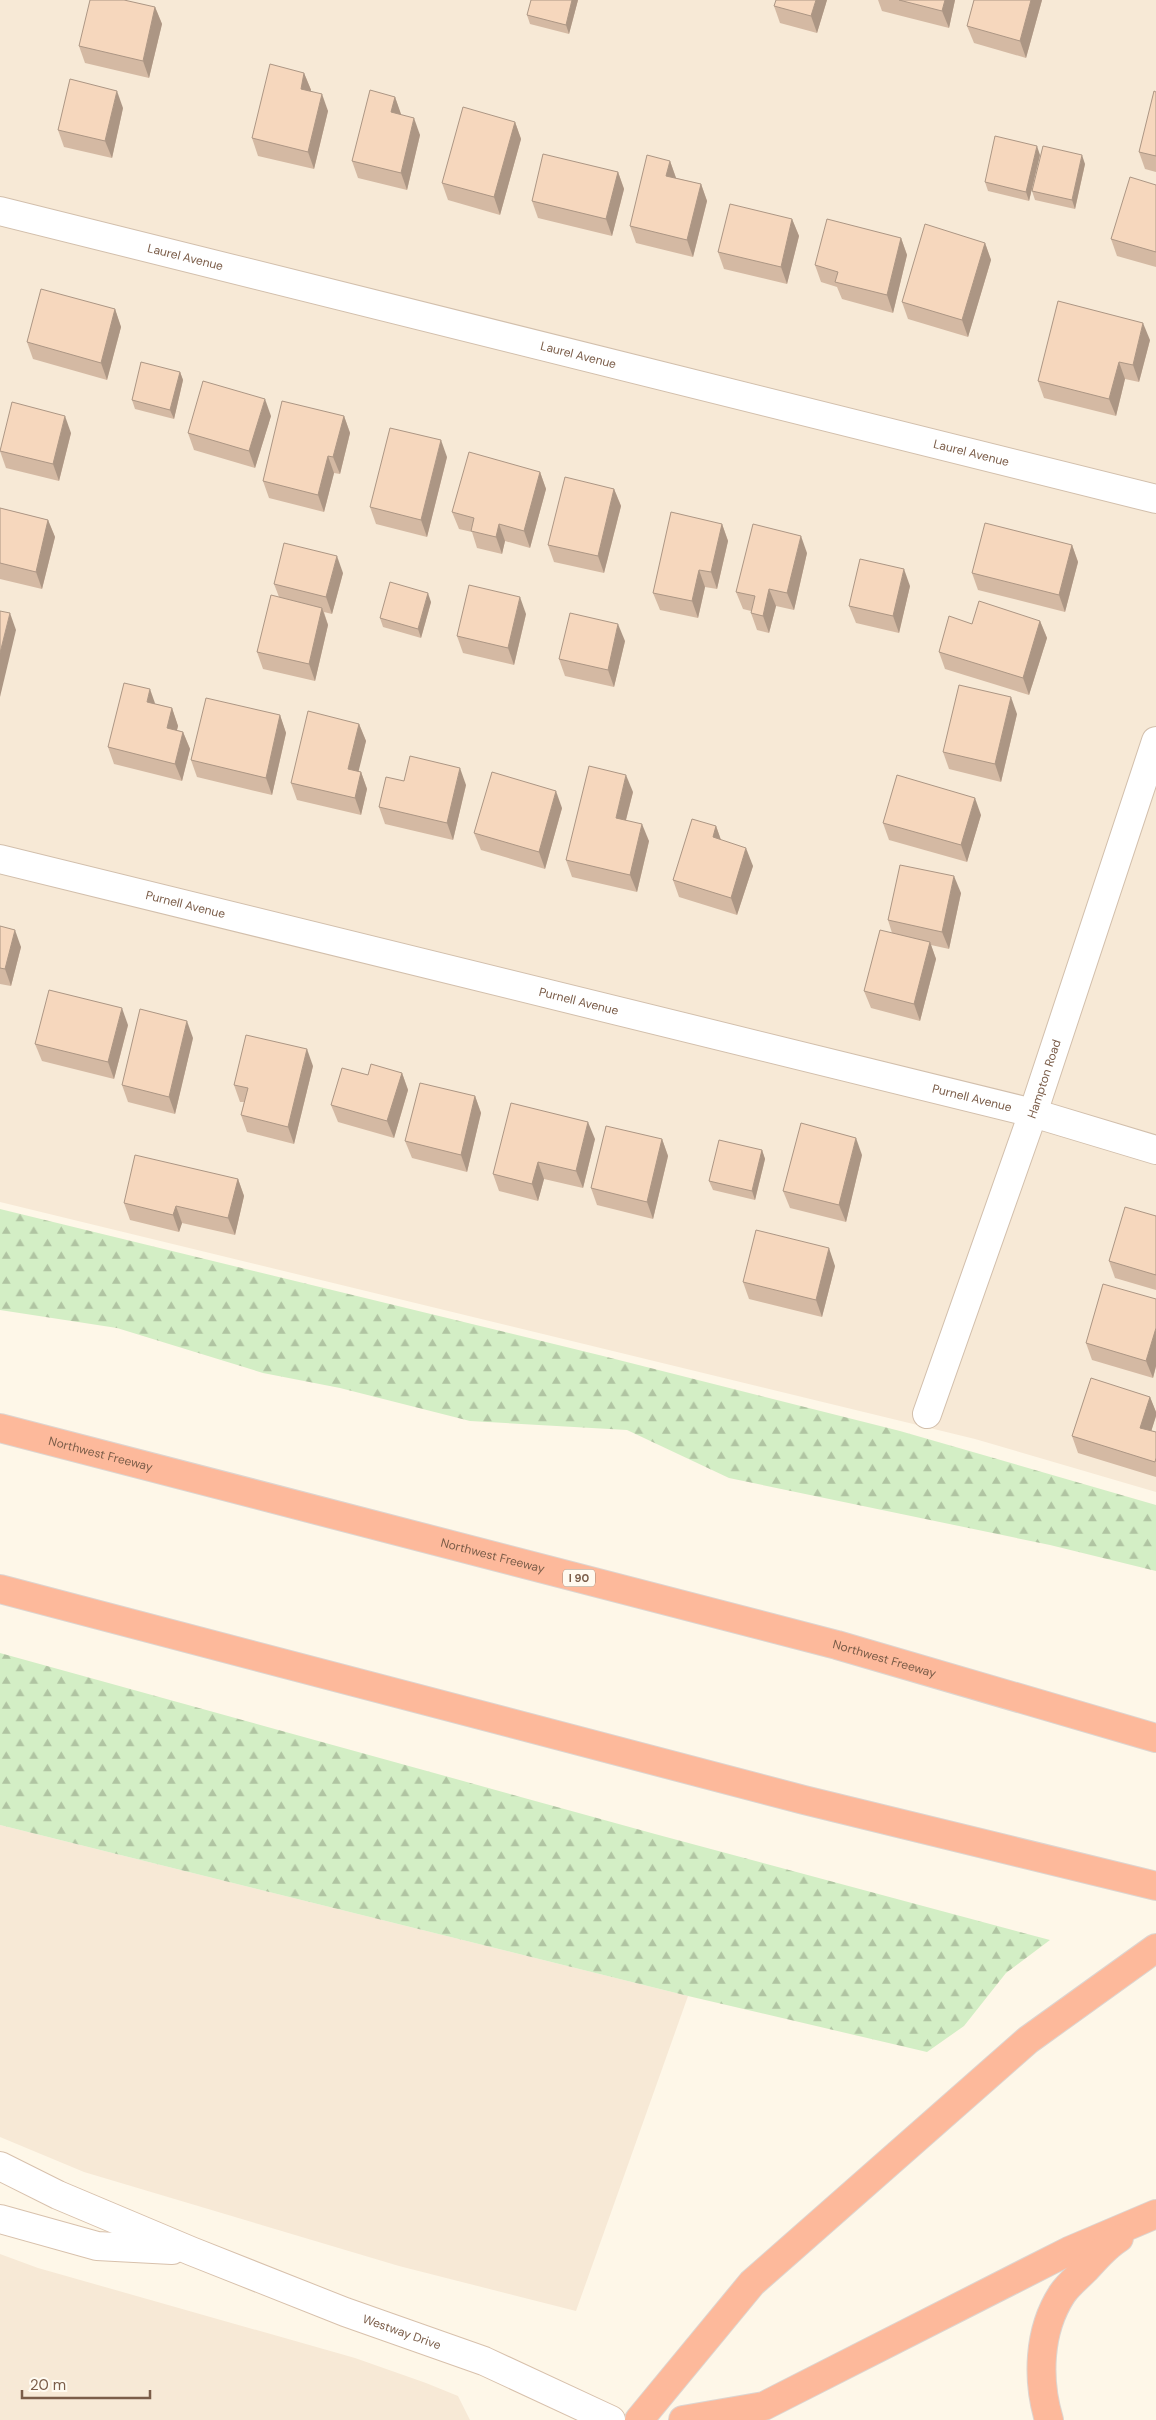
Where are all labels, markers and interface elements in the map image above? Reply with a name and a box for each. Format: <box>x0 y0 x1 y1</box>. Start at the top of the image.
street label: Laurel Avenue <box>146 240 225 274</box>
street label: Laurel Avenue <box>539 338 618 372</box>
street label: Laurel Avenue <box>932 436 1011 470</box>
street label: Purnell Avenue <box>144 887 227 922</box>
street label: Purnell Avenue <box>537 984 620 1019</box>
street label: Hampton Road <box>1024 1037 1065 1121</box>
street label: Purnell Avenue <box>931 1081 1014 1116</box>
street label: Northwest Freeway <box>47 1433 155 1475</box>
street label: Northwest Freeway <box>439 1535 547 1577</box>
road number: I 90 <box>563 1570 595 1586</box>
street label: Northwest Freeway <box>831 1636 938 1682</box>
street label: Westway Drive <box>360 2311 443 2353</box>
scale bar <box>22 2368 150 2400</box>
text: 20 m <box>30 2375 66 2395</box>

